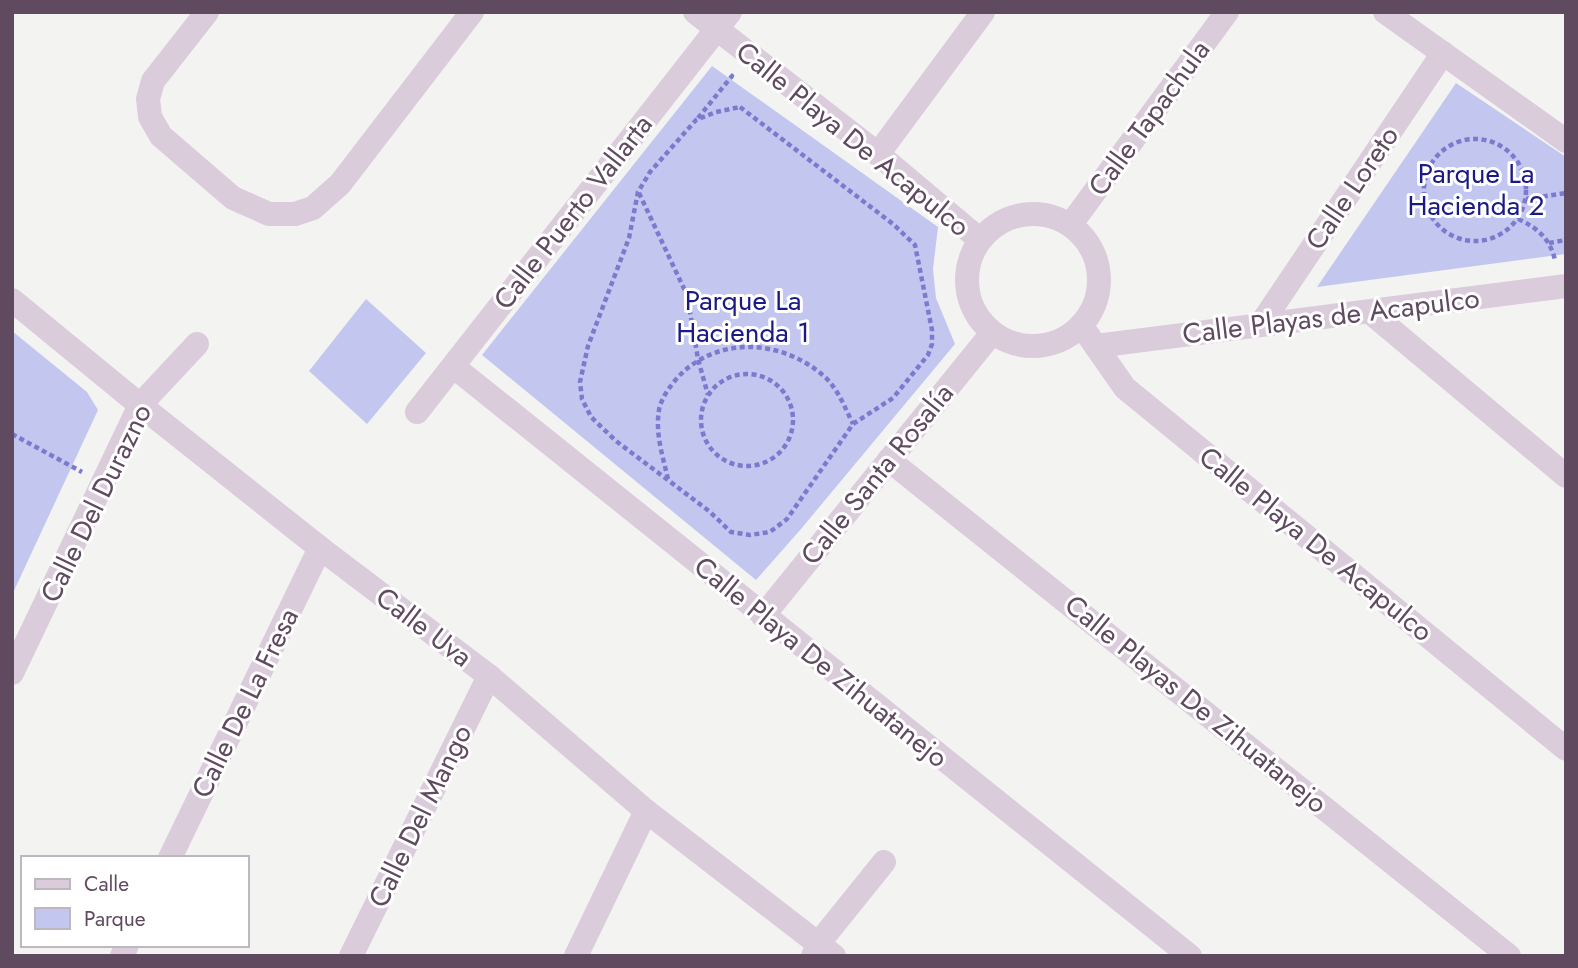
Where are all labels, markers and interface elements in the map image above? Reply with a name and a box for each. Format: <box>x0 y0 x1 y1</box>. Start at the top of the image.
street label: Calle Tapachula <box>1078 31 1220 205</box>
street label: Calle Playa De Acapulco <box>727 32 979 246</box>
street label: Calle Puerto Vallarta <box>484 106 662 318</box>
street label: Calle Loreto <box>1295 118 1409 258</box>
park label: Parque La Hacienda 2 <box>1407 153 1545 226</box>
street label: Calle Playas de Acapulco <box>1180 277 1482 355</box>
park label: Parque La Hacienda 1 <box>676 280 810 353</box>
street label: Calle Santa Rosalía <box>791 374 963 574</box>
street label: Calle Del Durazno <box>30 397 162 609</box>
street label: Calle Playa De Acapulco <box>1190 437 1442 651</box>
street label: Calle Playa De Zihuatanejo <box>685 546 957 778</box>
street label: Calle Uva <box>367 577 481 677</box>
street label: Calle Playas De Zihuatanejo <box>1056 585 1336 823</box>
street label: Calle De La Fresa <box>181 601 309 805</box>
street label: Calle Del Mango <box>358 718 482 914</box>
legend <box>21 856 248 947</box>
text: Calle <box>84 869 129 899</box>
text: Parque <box>84 904 146 934</box>

